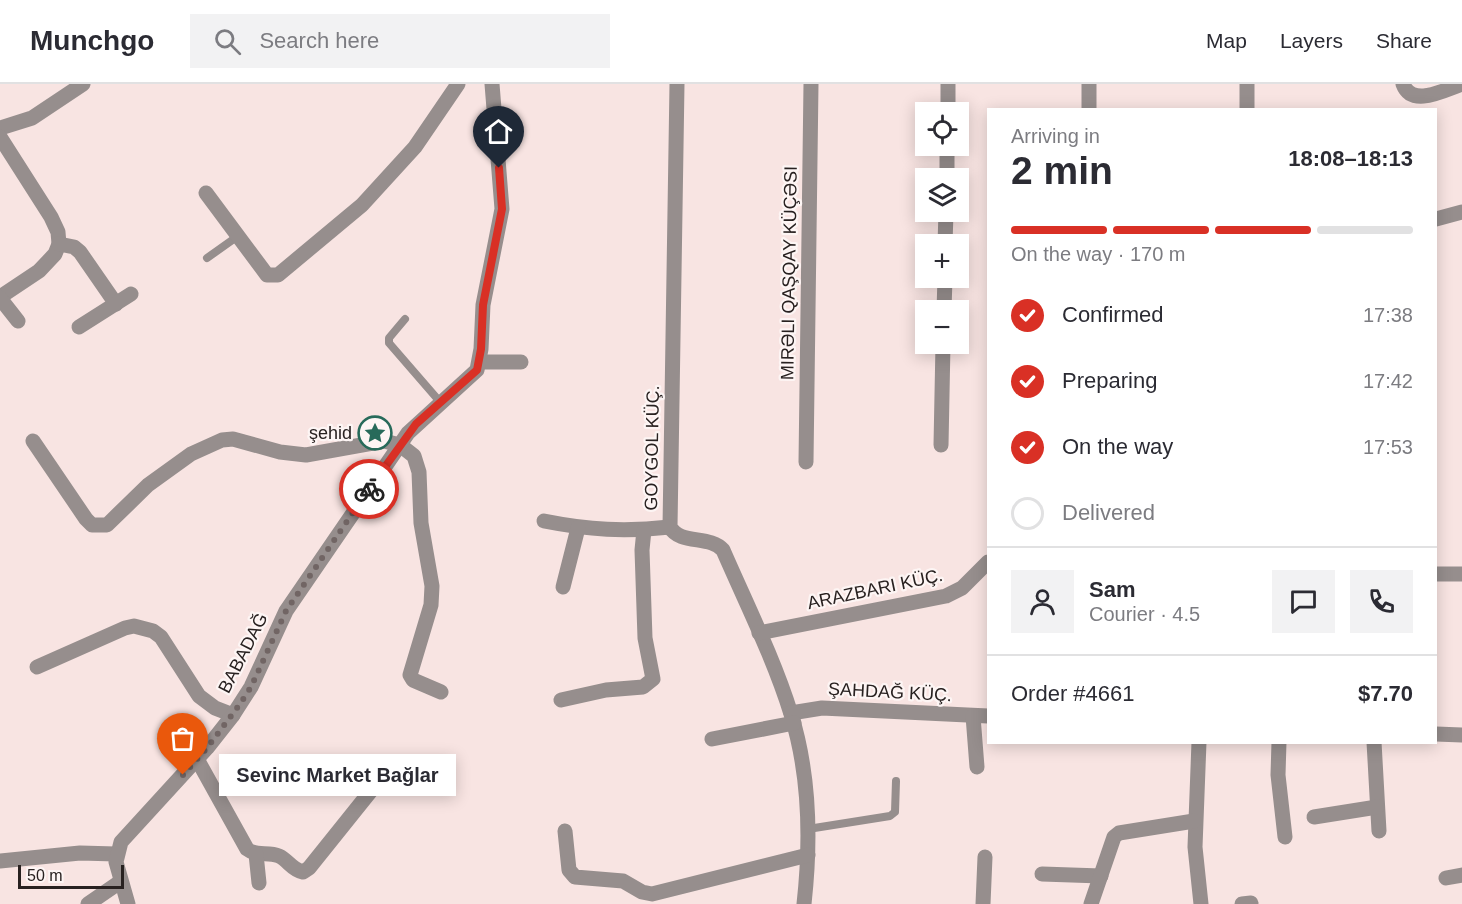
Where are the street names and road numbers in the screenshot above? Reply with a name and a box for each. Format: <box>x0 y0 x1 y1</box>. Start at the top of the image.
street label: MIRƏLI QAŞQAY KÜÇƏSI <box>777 166 801 380</box>
street label: GOYGOL KÜÇ. <box>641 385 663 511</box>
street label: ARAZBARI KÜÇ. <box>805 565 945 613</box>
street label: BABADAĞ <box>213 609 272 696</box>
street label: ŞAHDAĞ KÜÇ. <box>828 678 953 705</box>

